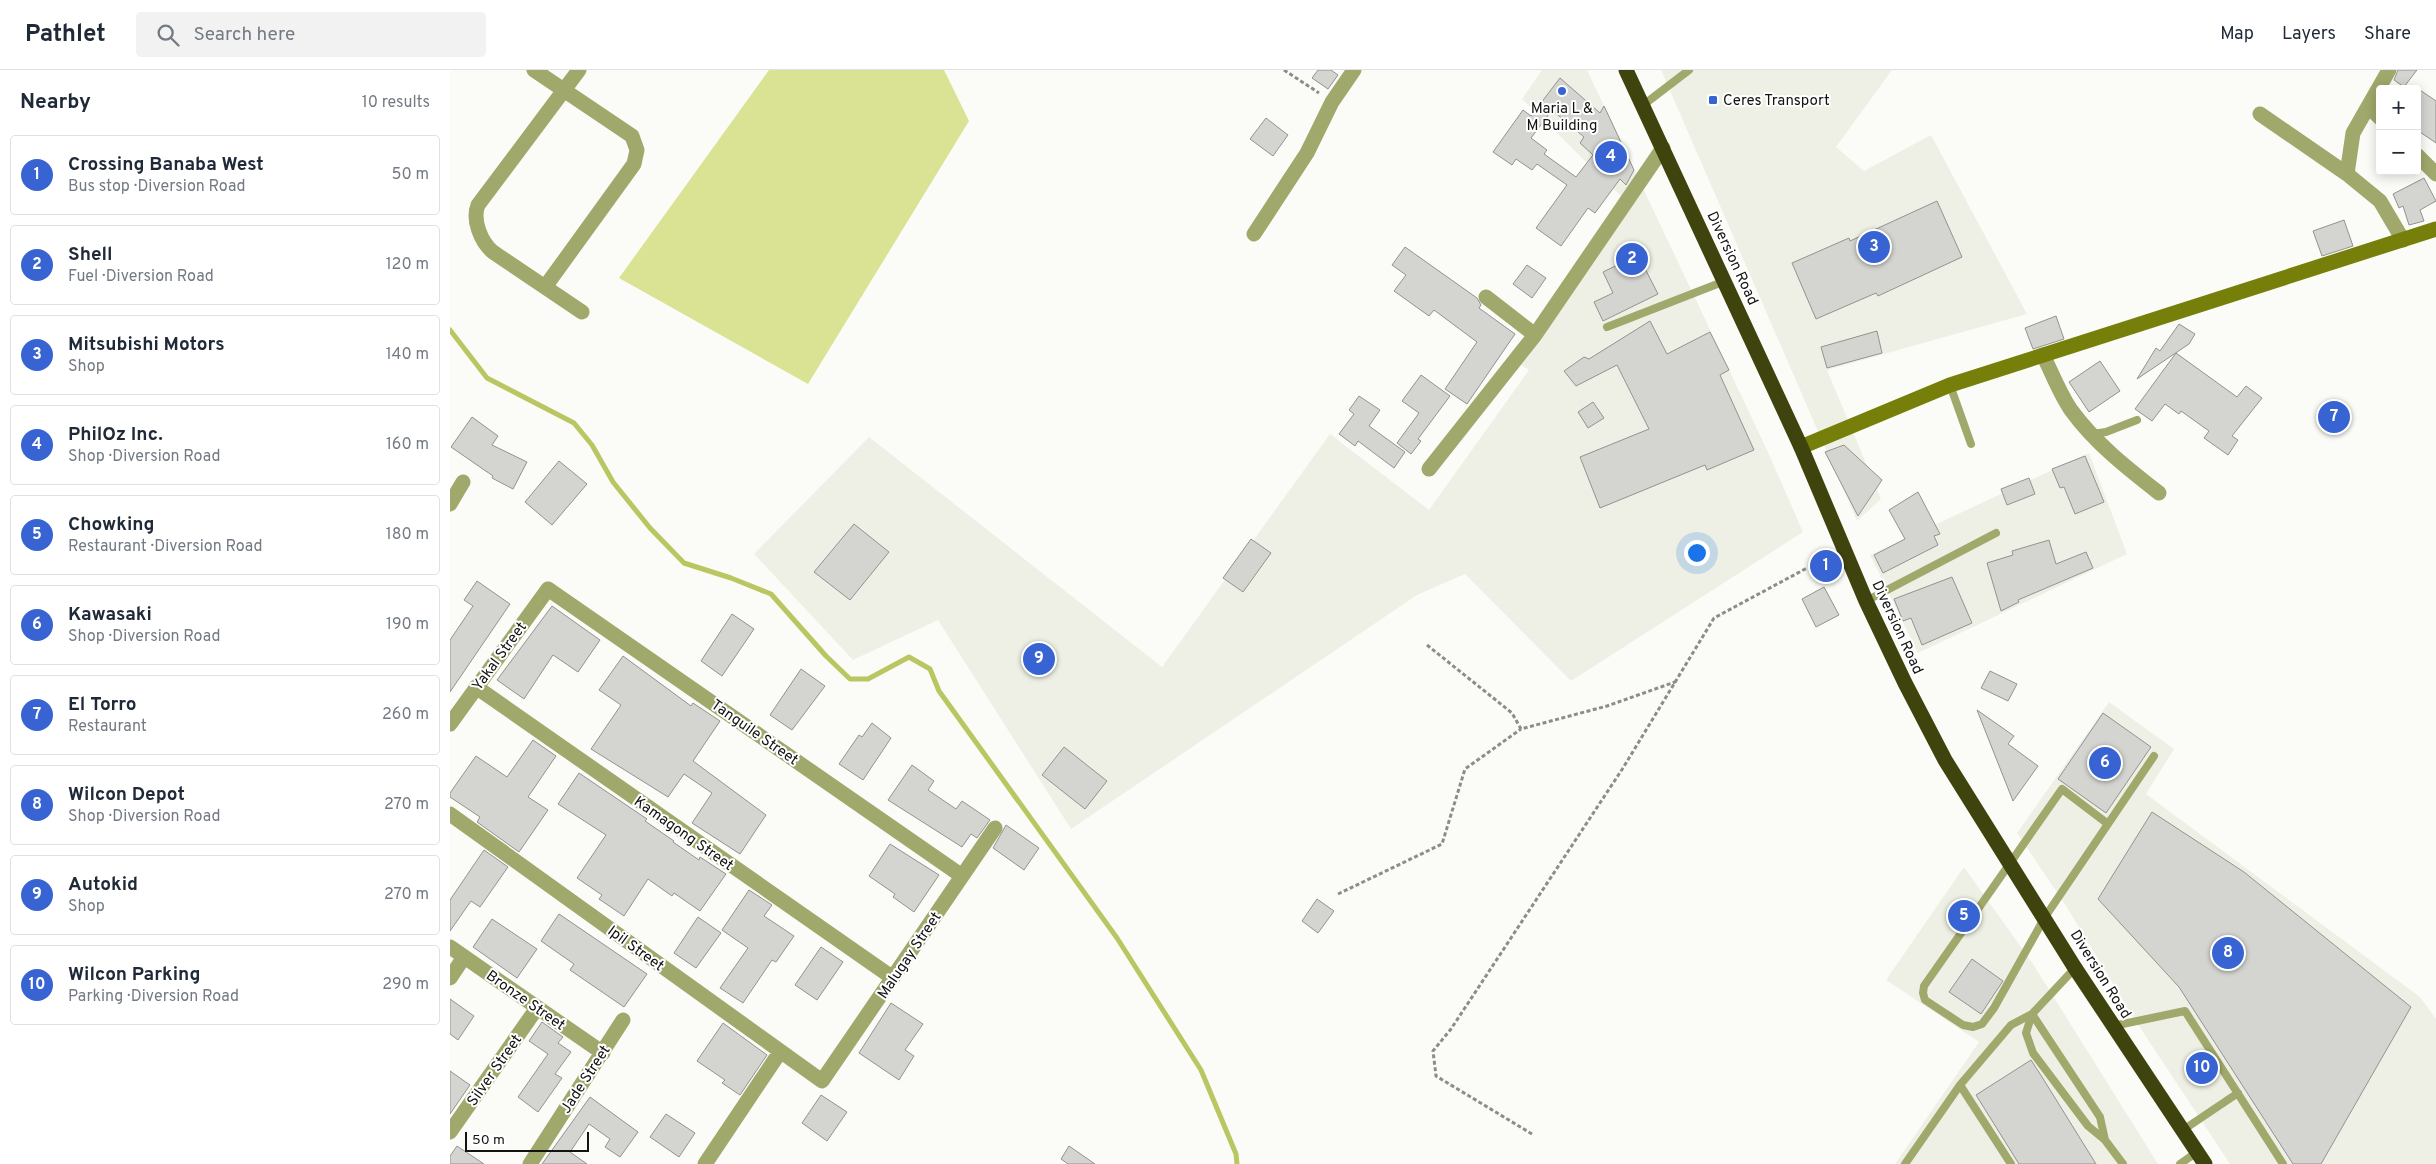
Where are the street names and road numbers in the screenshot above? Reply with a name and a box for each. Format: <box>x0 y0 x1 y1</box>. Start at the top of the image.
street label: Diversion Road <box>1702 209 1762 309</box>
street label: Diversion Road <box>1867 578 1927 678</box>
street label: Yakal Street <box>469 619 532 695</box>
street label: Tanguile Street <box>707 696 801 770</box>
street label: Kamagong Street <box>630 793 737 876</box>
street label: Malugay Street <box>874 909 946 1003</box>
street label: Ipil Street <box>603 922 667 976</box>
street label: Diversion Road <box>2065 927 2135 1023</box>
street label: Bronze Street <box>482 967 568 1036</box>
street label: Silver Street <box>464 1031 527 1110</box>
street label: Jade Street <box>557 1042 615 1118</box>

